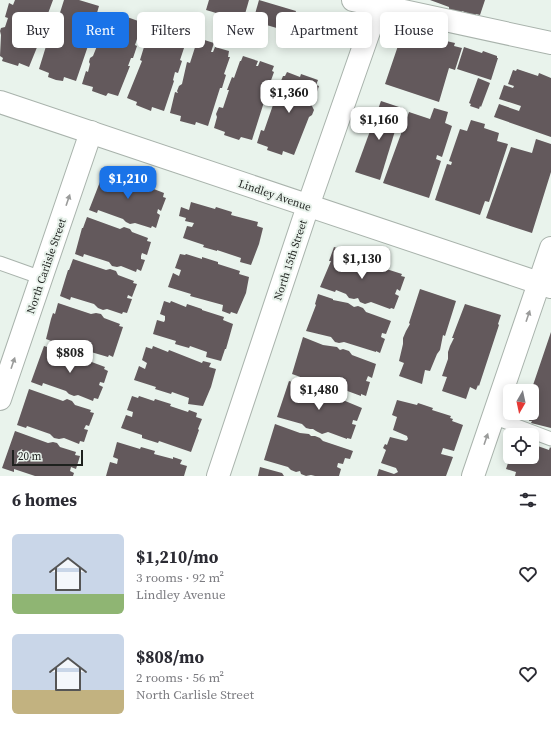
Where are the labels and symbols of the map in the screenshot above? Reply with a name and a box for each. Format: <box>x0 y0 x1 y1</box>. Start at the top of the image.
pin: $1,360 <box>256 80 322 114</box>
pin: $1,160 <box>346 107 412 141</box>
pin: $1,210 <box>95 166 161 200</box>
street label: Lindley Avenue <box>237 176 313 215</box>
one-way arrow <box>66 193 72 205</box>
street label: North Carlisle Street <box>23 216 70 316</box>
street label: North 15th Street <box>270 218 311 302</box>
pin: $1,130 <box>329 246 395 280</box>
one-way arrow <box>525 310 531 322</box>
pin: $808 <box>46 340 94 374</box>
one-way arrow <box>10 356 16 368</box>
pin: $1,480 <box>286 377 352 411</box>
north arrow <box>503 384 539 420</box>
one-way arrow <box>483 433 489 445</box>
scale bar <box>12 448 83 467</box>

